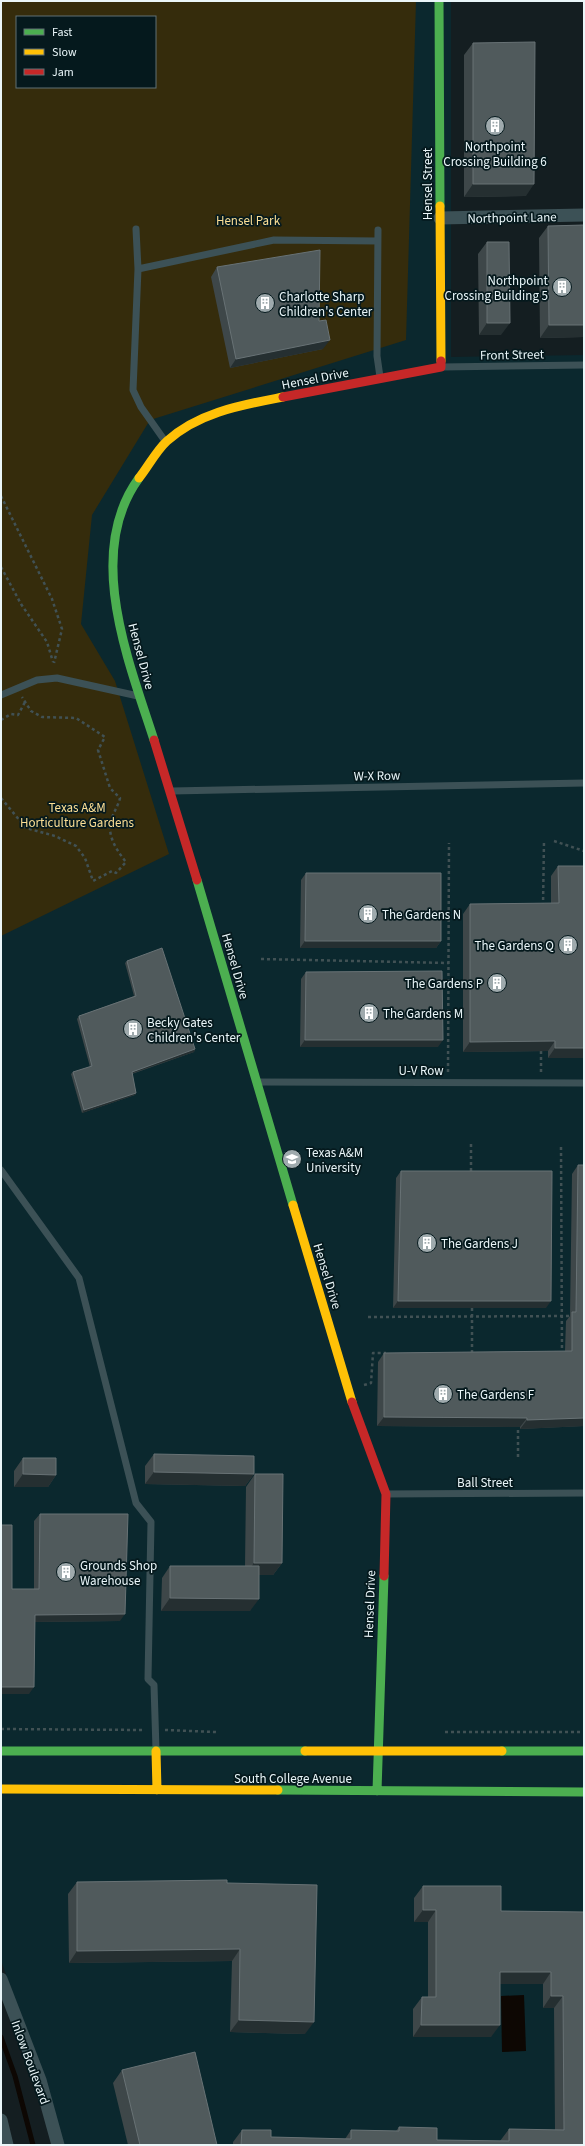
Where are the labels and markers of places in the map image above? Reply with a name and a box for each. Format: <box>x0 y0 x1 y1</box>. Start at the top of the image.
building icon: Northpoint Crossing Building 6 <box>484 115 506 137</box>
place label: Northpoint Crossing Building 6 <box>443 138 547 171</box>
place label: Northpoint Crossing Building 5 <box>444 272 549 305</box>
building icon: Northpoint Crossing Building 5 <box>551 276 573 298</box>
place label: Charlotte Sharp Children's Center <box>279 288 373 321</box>
building icon: Charlotte Sharp Children's Center <box>254 292 276 314</box>
building icon: The Gardens N <box>357 903 379 925</box>
place label: The Gardens N <box>382 906 461 924</box>
building icon: The Gardens Q <box>557 934 579 956</box>
place label: The Gardens Q <box>475 937 554 955</box>
building icon: The Gardens P <box>486 972 508 994</box>
place label: The Gardens P <box>405 975 483 993</box>
building icon: The Gardens M <box>358 1002 380 1024</box>
place label: The Gardens M <box>383 1005 463 1023</box>
place label: Becky Gates Children's Center <box>147 1014 241 1047</box>
building icon: Becky Gates Children's Center <box>122 1018 144 1040</box>
place label: Texas A&M University <box>306 1144 363 1177</box>
school or university icon: Texas A&M University <box>281 1148 303 1170</box>
building icon: The Gardens J <box>416 1232 438 1254</box>
place label: The Gardens J <box>441 1235 518 1253</box>
building icon: The Gardens F <box>432 1383 454 1405</box>
place label: The Gardens F <box>457 1386 535 1404</box>
place label: Grounds Shop Warehouse <box>80 1557 157 1590</box>
building icon: Grounds Shop Warehouse <box>55 1561 77 1583</box>

